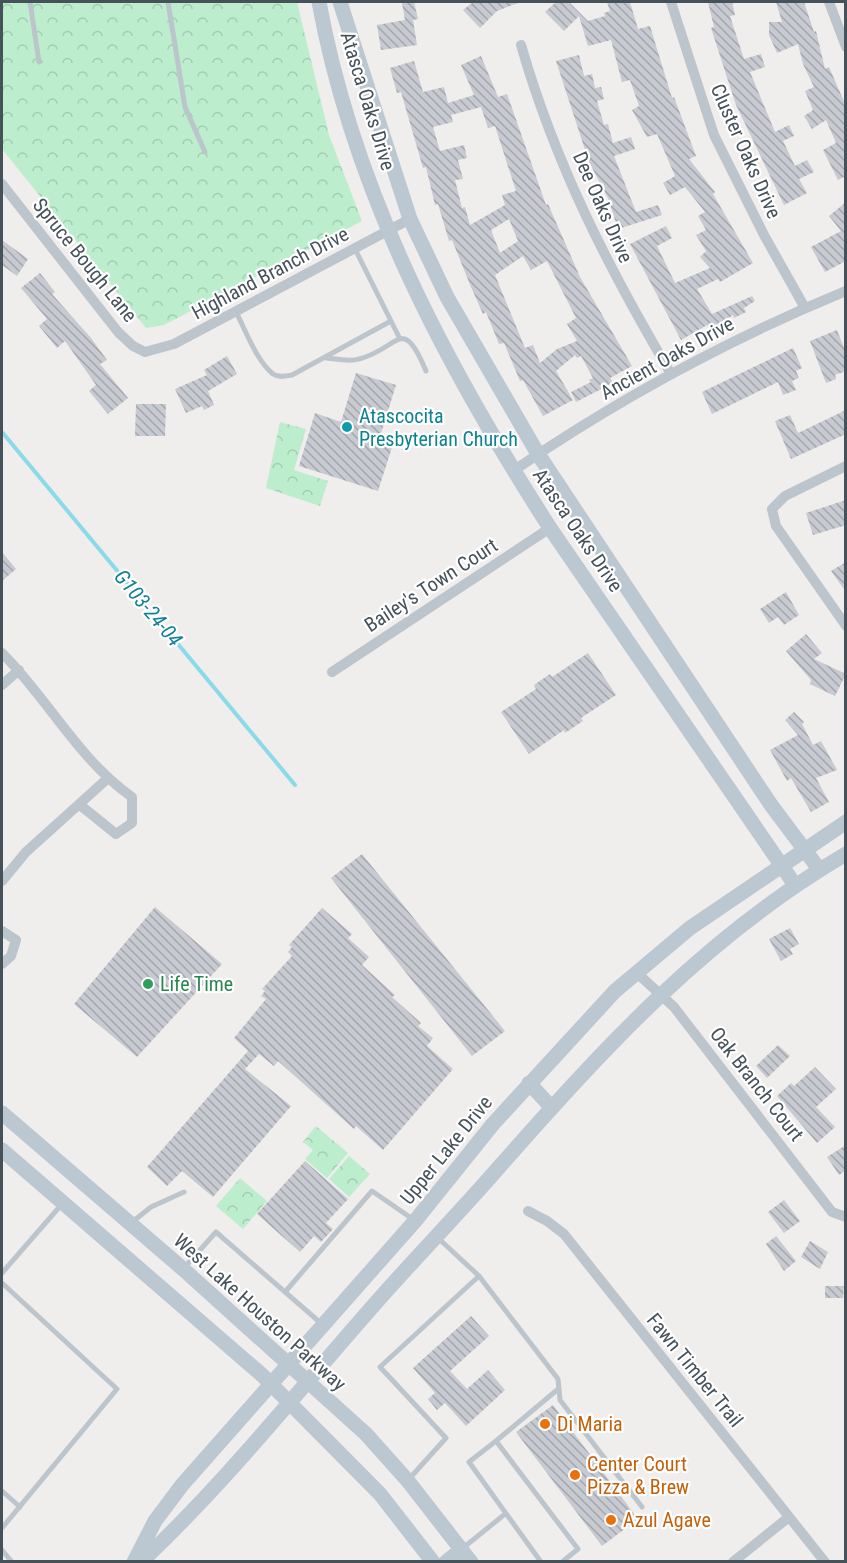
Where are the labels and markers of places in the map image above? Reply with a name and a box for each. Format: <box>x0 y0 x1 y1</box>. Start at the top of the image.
place label: Atascocita Presbyterian Church <box>359 404 518 451</box>
marker: Atascocita Presbyterian Church <box>340 420 354 434</box>
place label: Life Time <box>160 972 233 996</box>
marker: Life Time <box>141 977 155 991</box>
place label: Di Maria <box>557 1412 623 1436</box>
marker: Di Maria <box>538 1417 552 1431</box>
place label: Center Court Pizza & Brew <box>587 1452 689 1499</box>
marker: Center Court Pizza & Brew <box>568 1468 582 1482</box>
place label: Azul Agave <box>623 1508 711 1532</box>
marker: Azul Agave <box>604 1513 618 1527</box>

